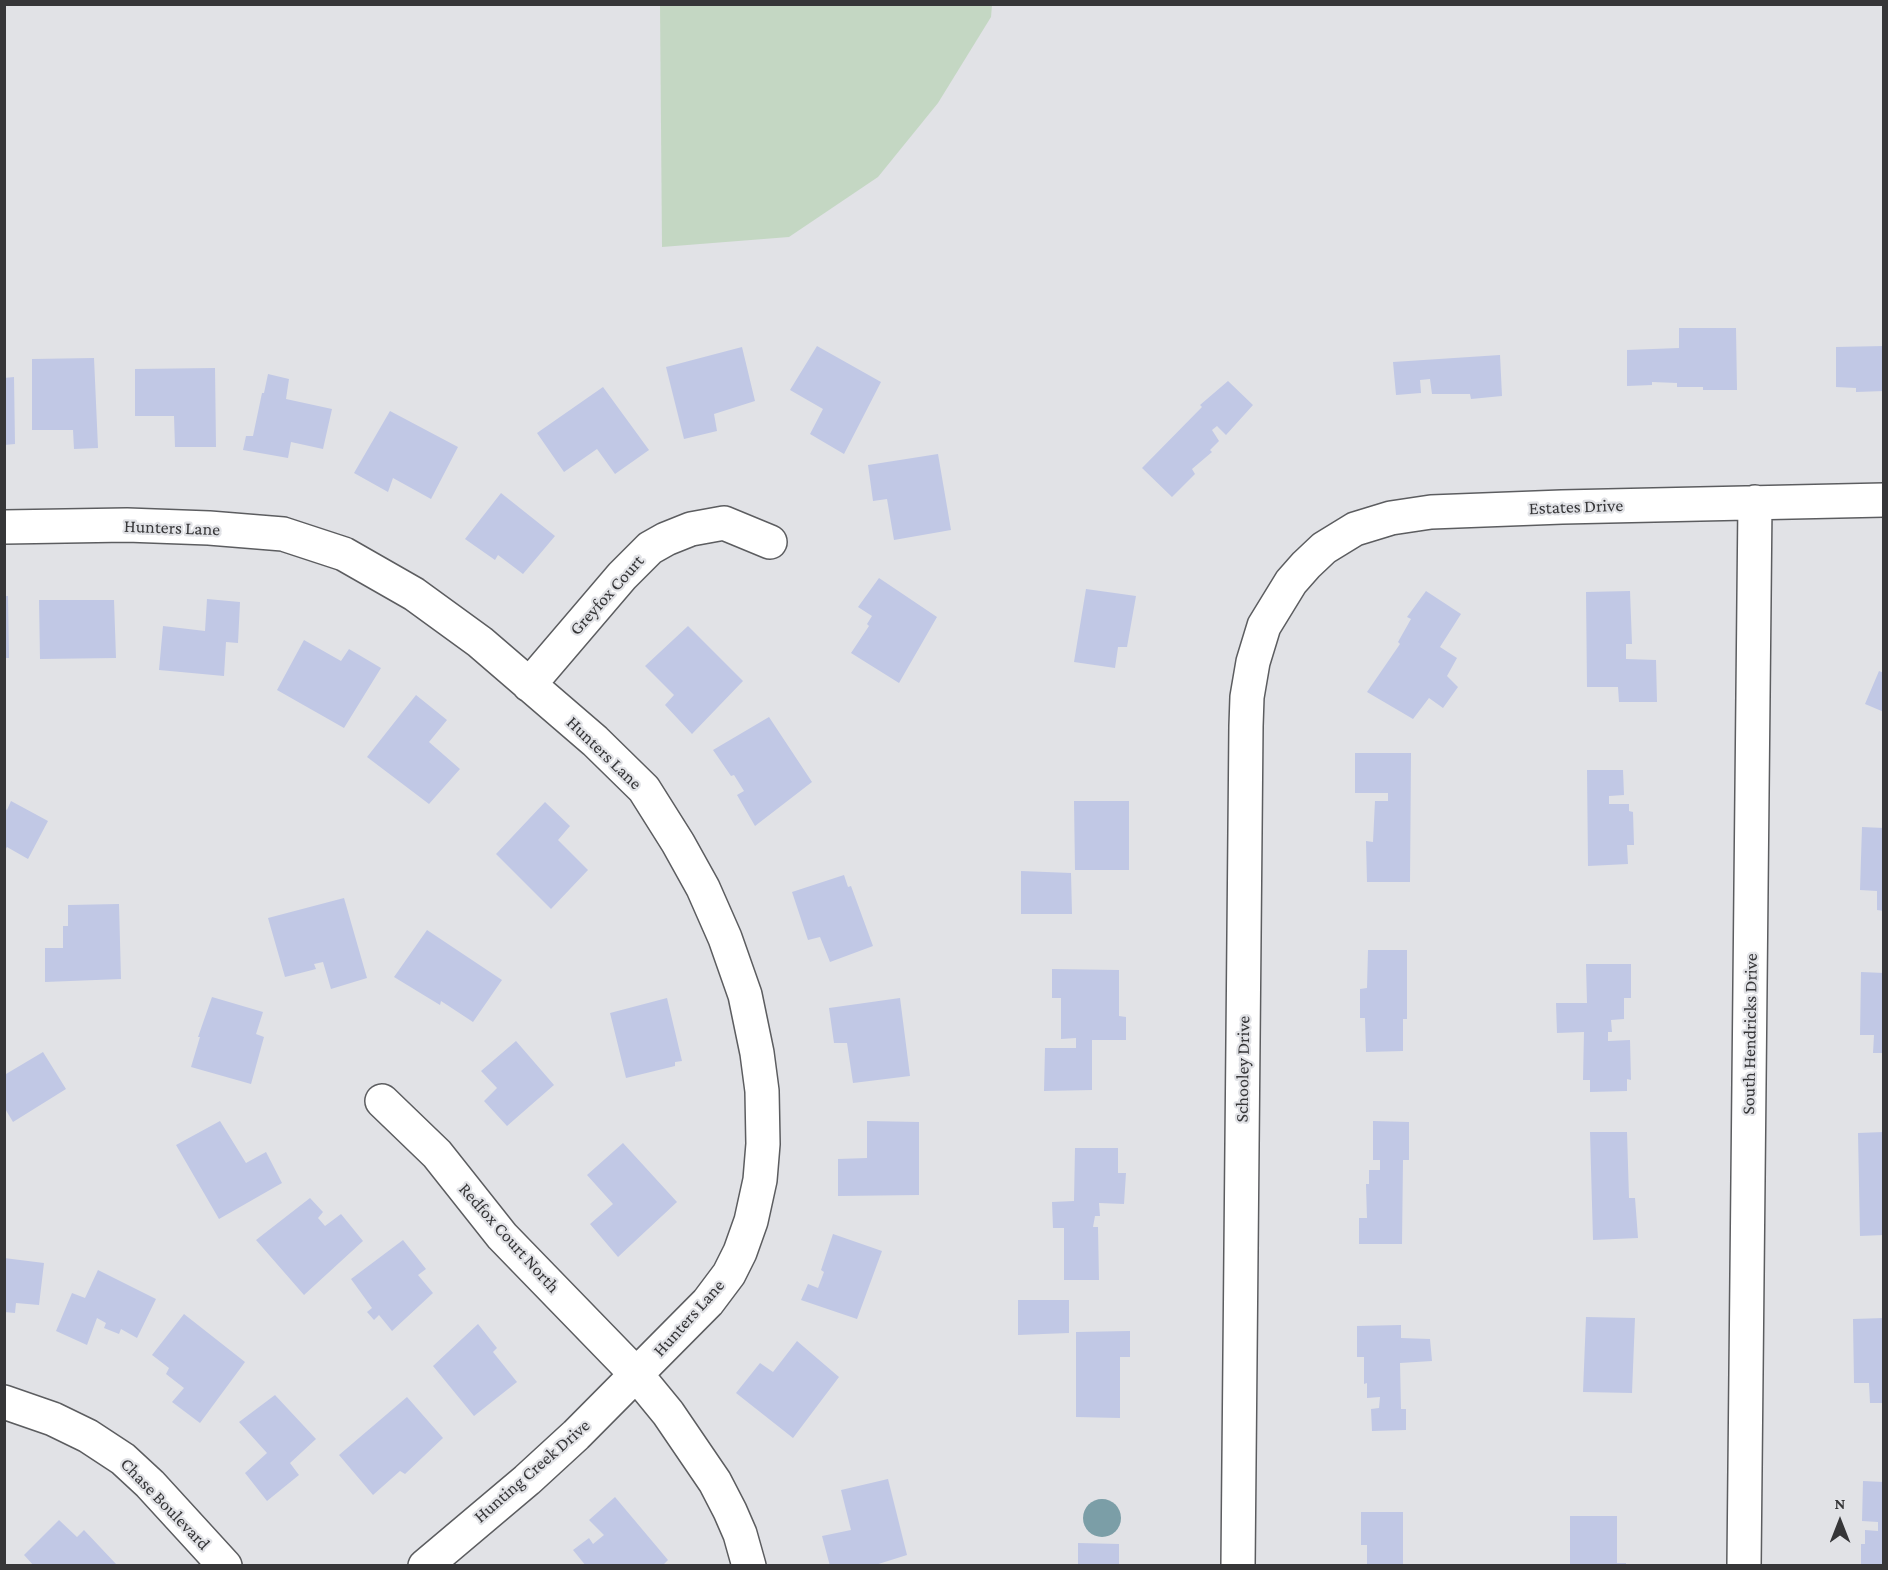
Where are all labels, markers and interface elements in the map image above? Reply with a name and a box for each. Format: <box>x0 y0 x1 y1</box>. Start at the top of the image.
street label: Estates Drive <box>1528 495 1624 519</box>
street label: Hunters Lane <box>123 516 221 540</box>
street label: Greyfox Court <box>565 550 649 640</box>
street label: Hunters Lane <box>562 712 646 794</box>
street label: South Hendricks Drive <box>1738 953 1762 1115</box>
street label: Schooley Drive <box>1231 1015 1255 1123</box>
street label: Redfox Court North <box>454 1179 564 1297</box>
street label: Hunters Lane <box>649 1275 729 1361</box>
street label: Hunting Creek Drive <box>469 1415 595 1527</box>
street label: Chase Boulevard <box>116 1453 214 1555</box>
north arrow <box>1810 1492 1870 1552</box>
text: N <box>1835 1495 1845 1512</box>

